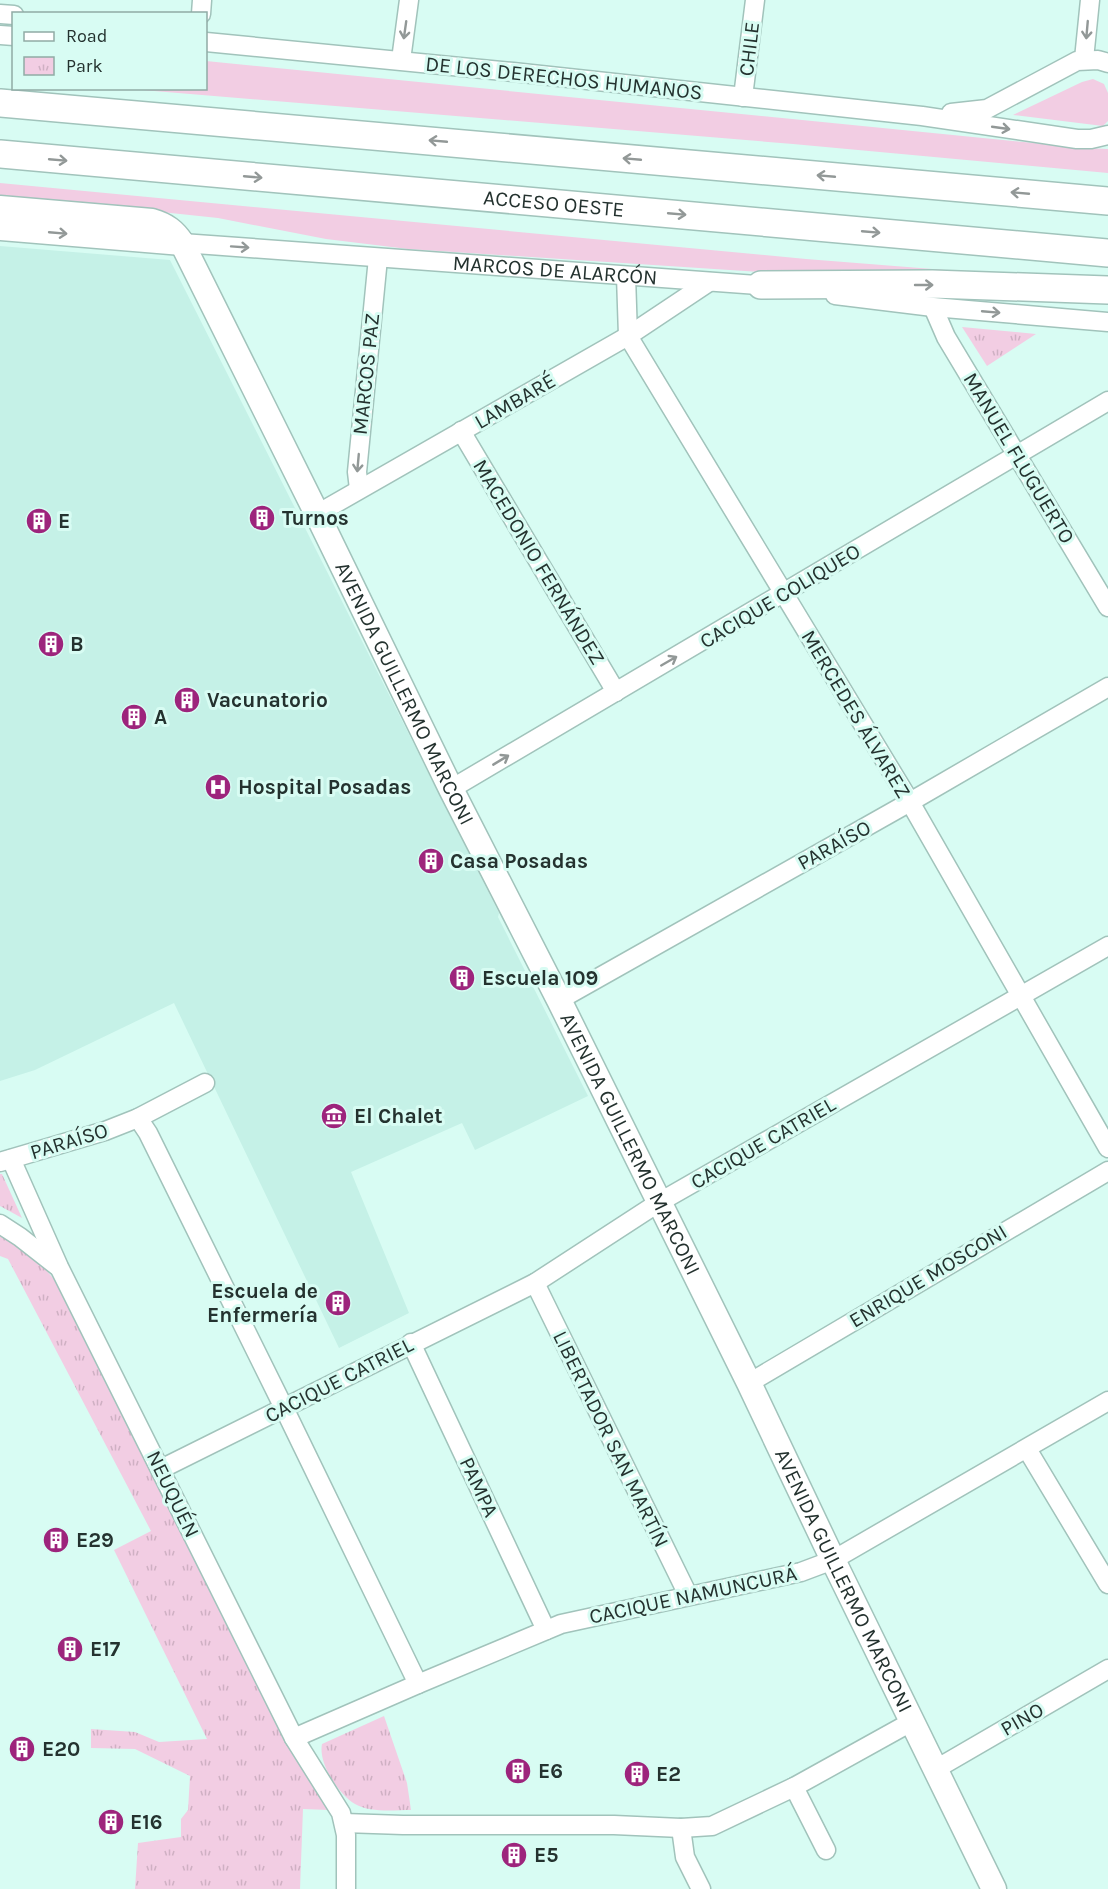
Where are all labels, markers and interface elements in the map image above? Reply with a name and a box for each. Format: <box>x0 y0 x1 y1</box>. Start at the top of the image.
legend <box>12 12 207 90</box>
one-way arrow <box>1081 19 1092 39</box>
one-way arrow <box>399 20 410 40</box>
street label: CHILE <box>734 21 764 77</box>
text: Road <box>66 25 107 47</box>
street label: DE LOS DERECHOS HUMANOS <box>424 52 704 104</box>
text: Park <box>66 55 103 77</box>
one-way arrow <box>991 122 1010 133</box>
one-way arrow <box>428 136 448 147</box>
one-way arrow <box>622 153 642 164</box>
one-way arrow <box>48 154 68 165</box>
one-way arrow <box>817 170 837 181</box>
one-way arrow <box>242 172 262 183</box>
street label: ACCESO OESTE <box>482 185 625 222</box>
one-way arrow <box>1011 187 1031 198</box>
one-way arrow <box>666 209 686 220</box>
one-way arrow <box>861 227 881 238</box>
one-way arrow <box>48 228 68 239</box>
one-way arrow <box>230 242 250 253</box>
street label: MARCOS DE ALARCÓN <box>452 251 658 290</box>
one-way arrow <box>914 279 934 291</box>
one-way arrow <box>981 307 1001 318</box>
street label: MARCOS PAZ <box>348 312 384 436</box>
street label: LAMBARÉ <box>470 368 560 434</box>
street label: MANUEL FLUGUERTO <box>958 368 1080 548</box>
one-way arrow <box>352 452 363 472</box>
street label: MACEDONIO FERNÁNDEZ <box>468 455 610 669</box>
building icon: Turnos <box>247 503 277 533</box>
building icon: E <box>24 506 54 536</box>
place label: Turnos <box>282 506 349 530</box>
place label: E <box>58 509 70 533</box>
street label: CACIQUE COLIQUEO <box>695 539 865 653</box>
street label: AVENIDA GUILLERMO MARCONI <box>330 558 479 829</box>
street label: MERCEDES ÁLVAREZ <box>796 626 916 802</box>
building icon: B <box>36 629 66 659</box>
place label: B <box>70 632 84 656</box>
one-way arrow <box>660 654 677 666</box>
building icon: Vacunatorio <box>172 685 202 715</box>
place label: Vacunatorio <box>207 688 328 712</box>
building icon: A <box>119 702 149 732</box>
place label: A <box>154 705 167 729</box>
one-way arrow <box>492 753 509 765</box>
hospital icon: Hospital Posadas <box>203 772 233 802</box>
place label: Hospital Posadas <box>238 775 411 799</box>
street label: PARAÍSO <box>793 815 875 875</box>
building icon: Casa Posadas <box>416 846 446 876</box>
place label: Casa Posadas <box>450 849 588 873</box>
building icon: Escuela 109 <box>447 963 477 993</box>
place label: Escuela 109 <box>482 966 598 990</box>
street label: AVENIDA GUILLERMO MARCONI <box>555 1009 705 1279</box>
street label: CACIQUE CATRIEL <box>686 1092 840 1194</box>
museum icon: El Chalet <box>319 1101 349 1131</box>
place label: El Chalet <box>354 1104 443 1128</box>
street label: PARAÍSO <box>27 1118 111 1164</box>
street label: ENRIQUE MOSCONI <box>845 1219 1011 1333</box>
place label: Escuela de Enfermería <box>207 1279 318 1327</box>
building icon: Escuela de Enfermería <box>323 1288 353 1318</box>
street label: LIBERTADOR SAN MARTÍN <box>548 1327 674 1551</box>
street label: CACIQUE CATRIEL <box>261 1332 417 1428</box>
street label: AVENIDA GUILLERMO MARCONI <box>770 1445 918 1716</box>
street label: NEUQUÉN <box>142 1447 204 1541</box>
street label: PAMPA <box>455 1453 503 1521</box>
building icon: E29 <box>41 1525 71 1555</box>
place label: E29 <box>76 1528 114 1552</box>
street label: CACIQUE NAMUNCURÁ <box>587 1561 799 1629</box>
building icon: E17 <box>55 1634 85 1664</box>
place label: E17 <box>90 1637 121 1661</box>
street label: PINO <box>996 1697 1048 1741</box>
building icon: E20 <box>7 1734 37 1764</box>
place label: E20 <box>42 1737 80 1761</box>
building icon: E6 <box>503 1756 533 1786</box>
place label: E6 <box>538 1759 563 1783</box>
building icon: E2 <box>622 1759 652 1789</box>
place label: E2 <box>656 1762 681 1786</box>
building icon: E16 <box>96 1807 126 1837</box>
place label: E16 <box>130 1810 163 1834</box>
building icon: E5 <box>499 1840 529 1870</box>
place label: E5 <box>534 1843 559 1867</box>

